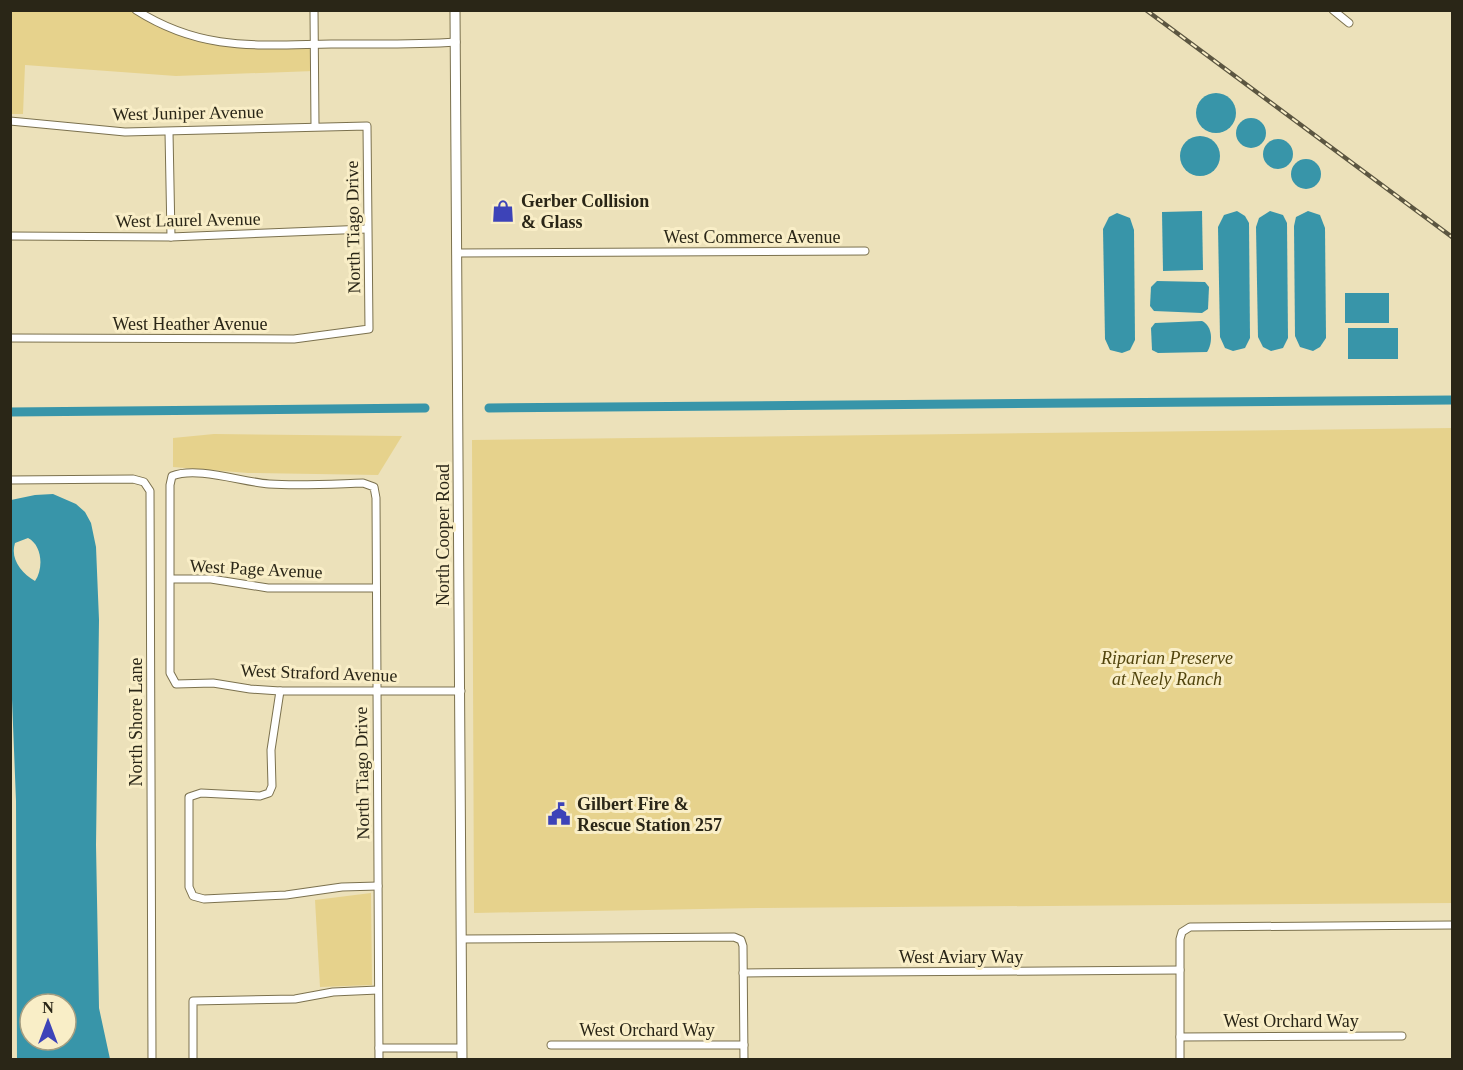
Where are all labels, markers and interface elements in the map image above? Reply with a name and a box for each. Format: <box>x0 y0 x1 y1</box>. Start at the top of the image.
street label: West Juniper Avenue <box>112 102 264 124</box>
street label: North Tiago Drive <box>342 160 364 294</box>
place label: Gerber Collision & Glass <box>521 191 649 232</box>
shop icon: Gerber Collision & Glass <box>490 198 516 224</box>
street label: West Laurel Avenue <box>115 209 261 231</box>
street label: West Commerce Avenue <box>663 227 841 247</box>
street label: West Heather Avenue <box>112 314 268 334</box>
street label: North Cooper Road <box>433 464 453 606</box>
street label: West Page Avenue <box>189 556 323 582</box>
park label: Riparian Preserve at Neely Ranch <box>1100 648 1233 689</box>
street label: North Shore Lane <box>126 658 146 786</box>
street label: West Straford Avenue <box>240 660 398 686</box>
street label: North Tiago Drive <box>351 706 373 840</box>
place label: Gilbert Fire & Rescue Station 257 <box>577 794 722 835</box>
public building icon: Gilbert Fire & Rescue Station 257 <box>546 801 572 827</box>
street label: West Aviary Way <box>899 947 1023 967</box>
north arrow <box>18 992 78 1052</box>
text: N <box>42 999 54 1016</box>
street label: West Orchard Way <box>1223 1011 1359 1031</box>
street label: West Orchard Way <box>579 1020 715 1040</box>

